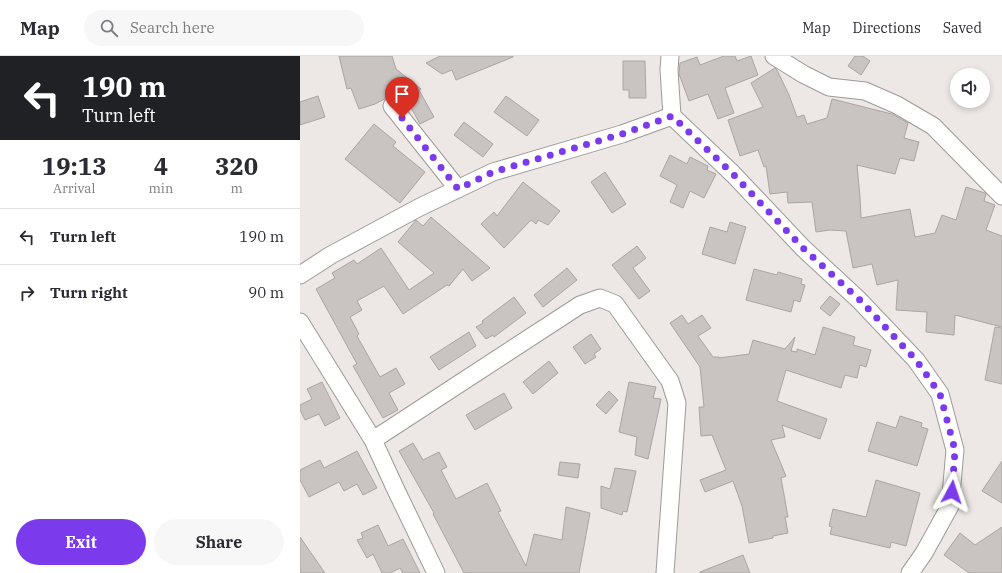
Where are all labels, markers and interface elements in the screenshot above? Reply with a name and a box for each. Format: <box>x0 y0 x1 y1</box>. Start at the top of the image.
search box <box>84 10 364 46</box>
text: Map <box>20 16 60 40</box>
icon: search <box>98 17 120 39</box>
text: Search here <box>130 18 214 37</box>
text: Map <box>802 19 831 37</box>
text: Directions <box>853 19 921 37</box>
text: Saved <box>943 19 982 37</box>
text: 190 m <box>82 68 166 105</box>
map controls <box>950 68 990 108</box>
button: sound <box>950 68 990 108</box>
icon: left <box>16 72 68 124</box>
pin <box>385 77 419 118</box>
icon: arrive <box>391 83 413 105</box>
text: Turn left <box>82 104 156 127</box>
text: 19:13 <box>42 150 107 182</box>
text: 4 <box>154 150 168 182</box>
text: 320 <box>215 150 258 182</box>
text: Arrival <box>53 180 95 197</box>
text: min <box>148 180 173 197</box>
text: m <box>230 180 243 197</box>
icon: left <box>16 226 38 248</box>
text: Turn left <box>50 227 116 246</box>
text: 190 m <box>239 227 284 246</box>
icon: right <box>16 282 38 304</box>
text: Turn right <box>50 283 128 302</box>
text: 90 m <box>248 283 284 302</box>
position arrow <box>931 471 973 513</box>
button: Exit <box>16 519 146 565</box>
button: Share <box>154 519 284 565</box>

